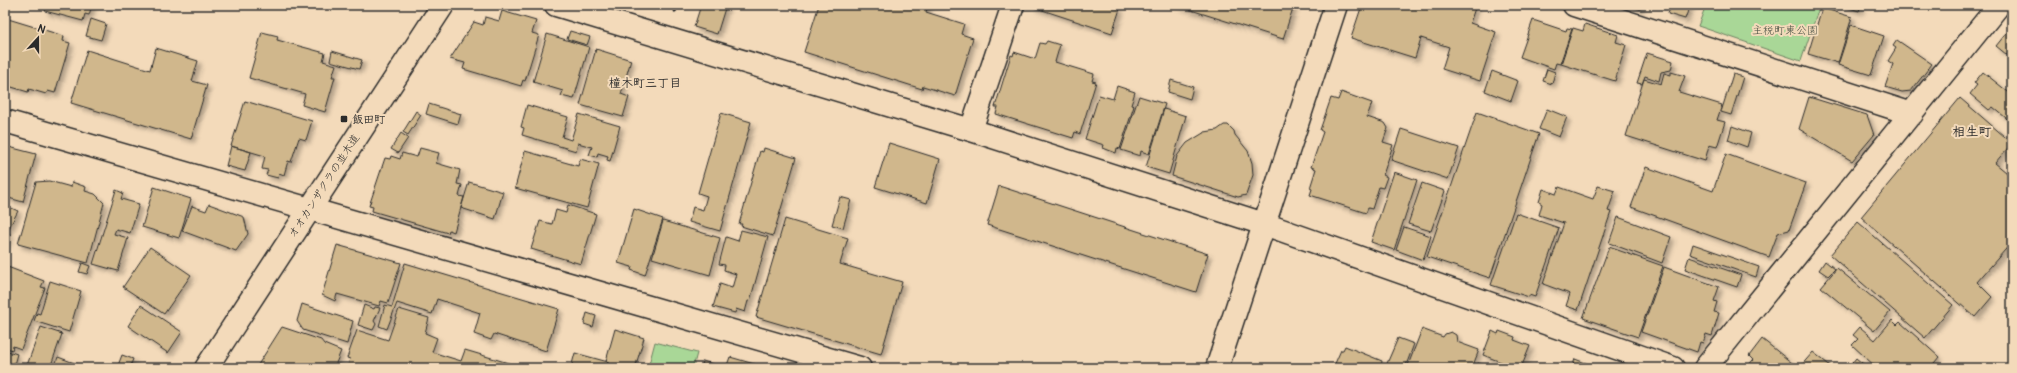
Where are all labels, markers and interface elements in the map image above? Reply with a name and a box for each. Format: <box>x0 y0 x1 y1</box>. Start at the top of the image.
north arrow <box>18 18 58 58</box>
text: N <box>36 22 48 37</box>
park label: 主税町東公園 <box>1752 24 1818 37</box>
district label: 橦木町三丁目 <box>609 76 681 91</box>
place label: 飯田町 <box>352 113 386 126</box>
marker: 飯田町 <box>339 114 349 124</box>
district label: 相生町 <box>1952 124 1992 140</box>
street label: オオカンザクラの並木道 <box>286 132 362 240</box>

